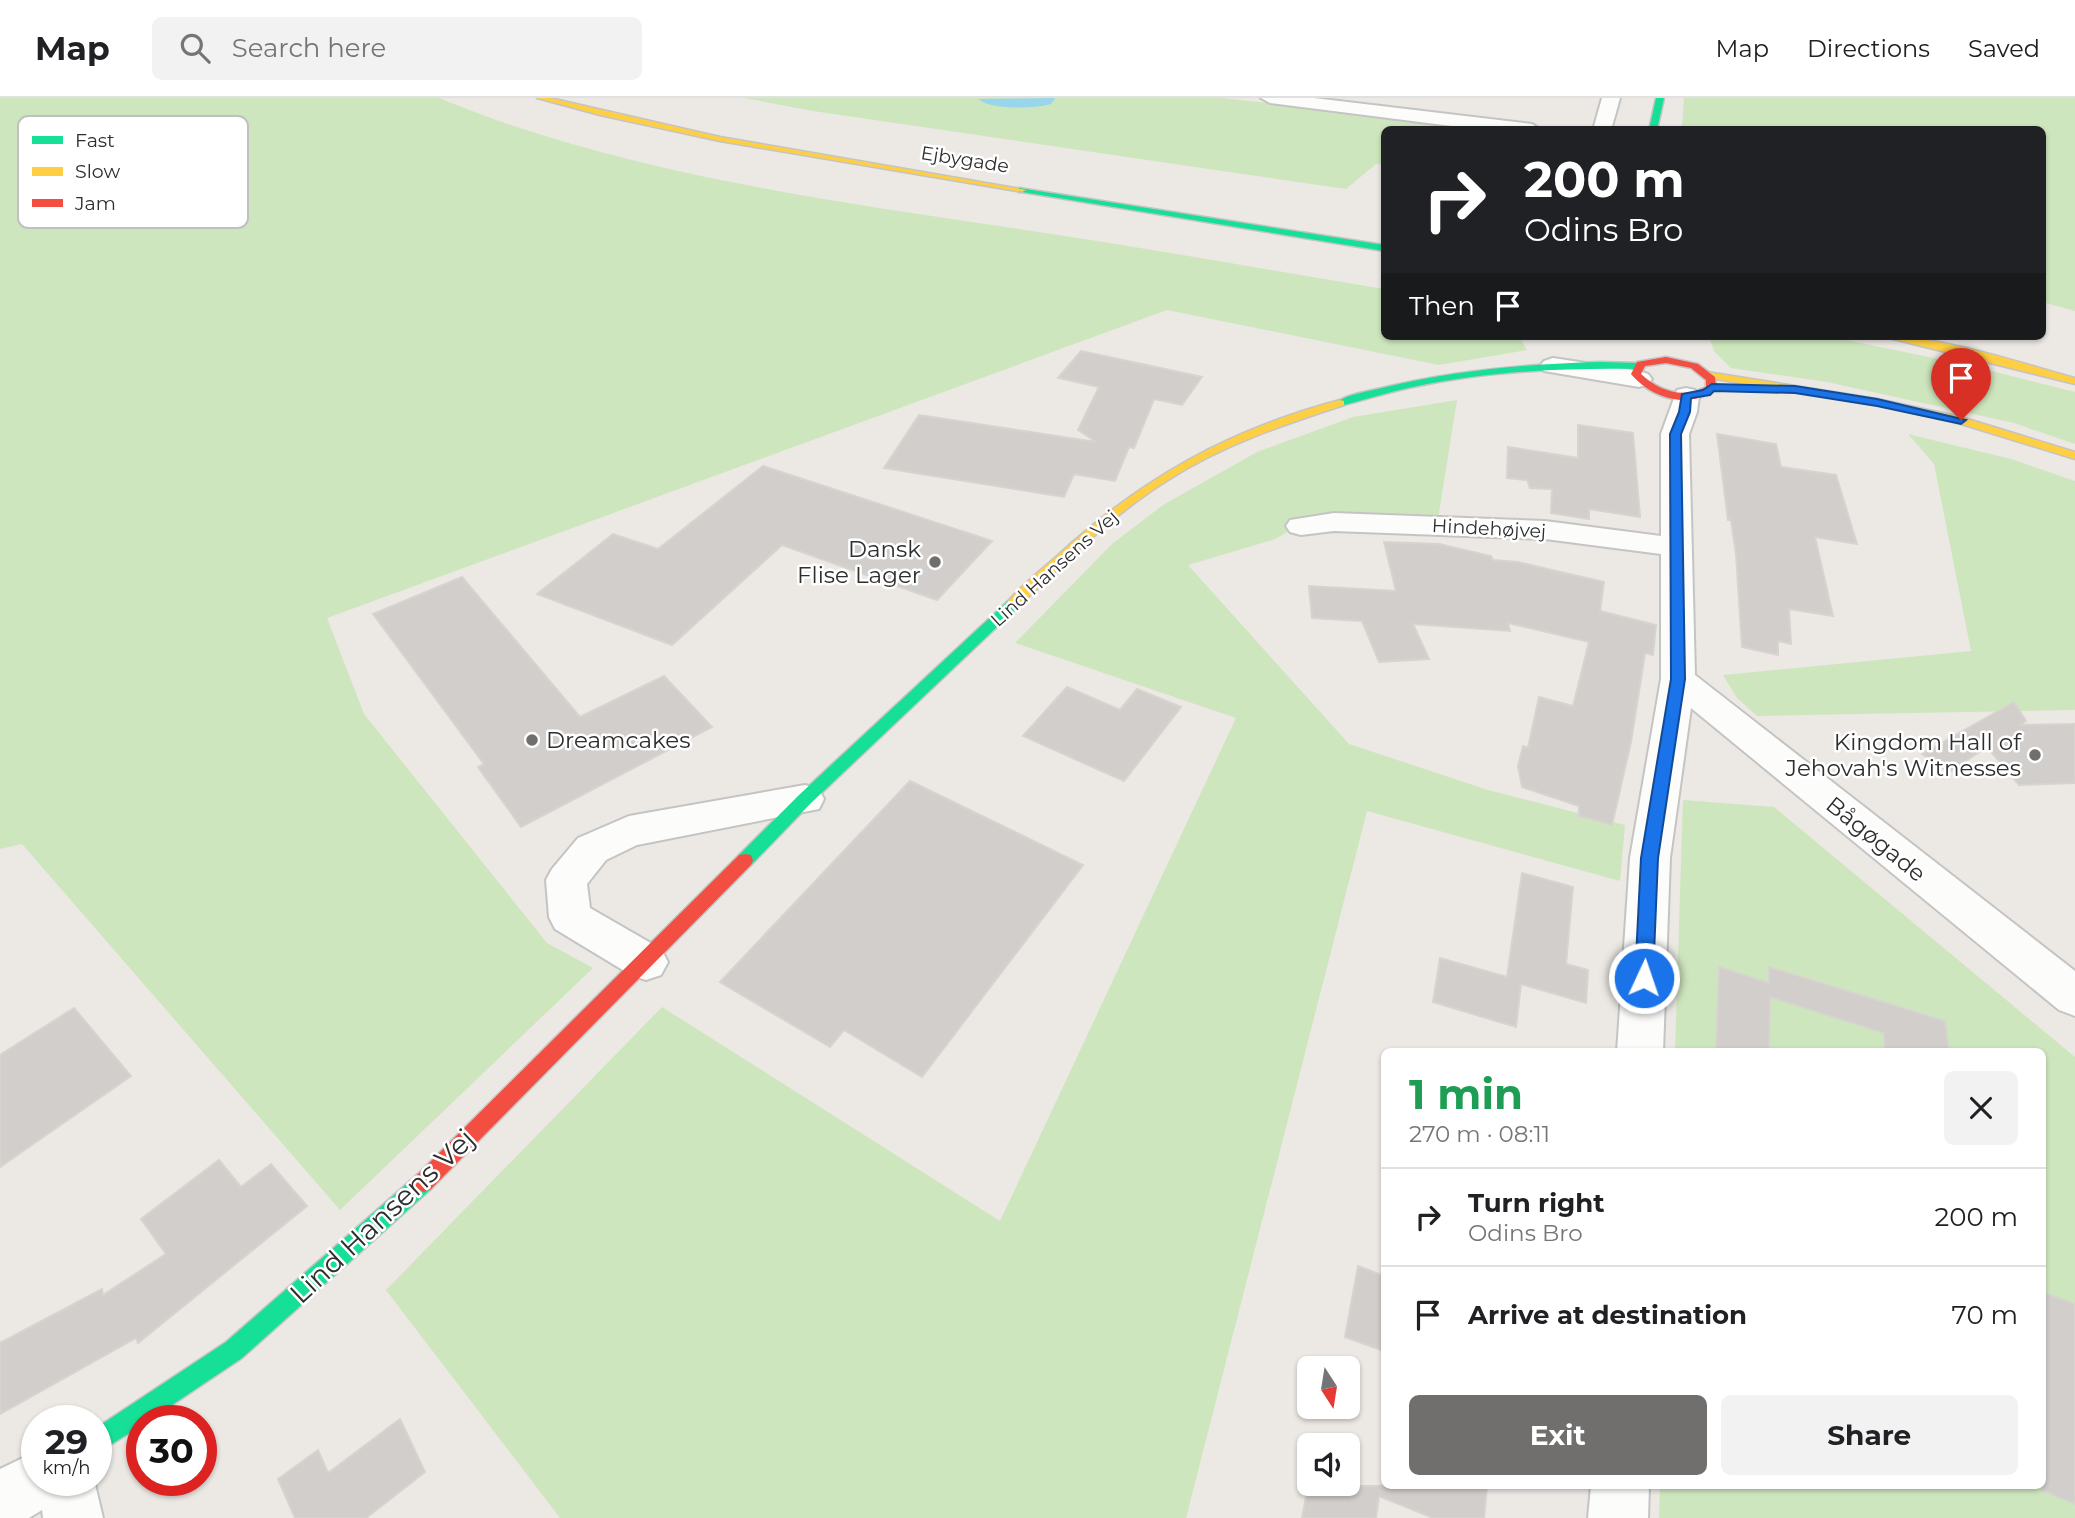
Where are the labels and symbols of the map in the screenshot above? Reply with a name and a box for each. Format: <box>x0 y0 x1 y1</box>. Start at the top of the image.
legend <box>18 116 248 228</box>
text: Fast <box>75 129 115 152</box>
street label: Ejbygade <box>919 141 1011 178</box>
text: Slow <box>75 160 120 183</box>
text: Jam <box>74 192 116 215</box>
pin <box>1931 348 1991 420</box>
street label: Lind Hansens Vej <box>986 505 1123 631</box>
street label: Hindehøjvej <box>1431 514 1547 543</box>
place label: Dansk Flise Lager <box>797 535 921 589</box>
marker: Dansk Flise Lager <box>927 554 943 570</box>
place label: Dreamcakes <box>546 726 690 754</box>
place label: Kingdom Hall of Jehovah's Witnesses <box>1784 728 2022 782</box>
marker: Dreamcakes <box>524 732 540 748</box>
marker: Kingdom Hall of Jehovah's Witnesses <box>2027 747 2043 763</box>
street label: Bågøgade <box>1821 790 1931 888</box>
position arrow <box>1607 941 1681 1015</box>
street label: Lind Hansens Vej <box>283 1122 481 1310</box>
north arrow <box>1297 1356 1360 1419</box>
speed limit sign: 30 <box>126 1405 217 1496</box>

